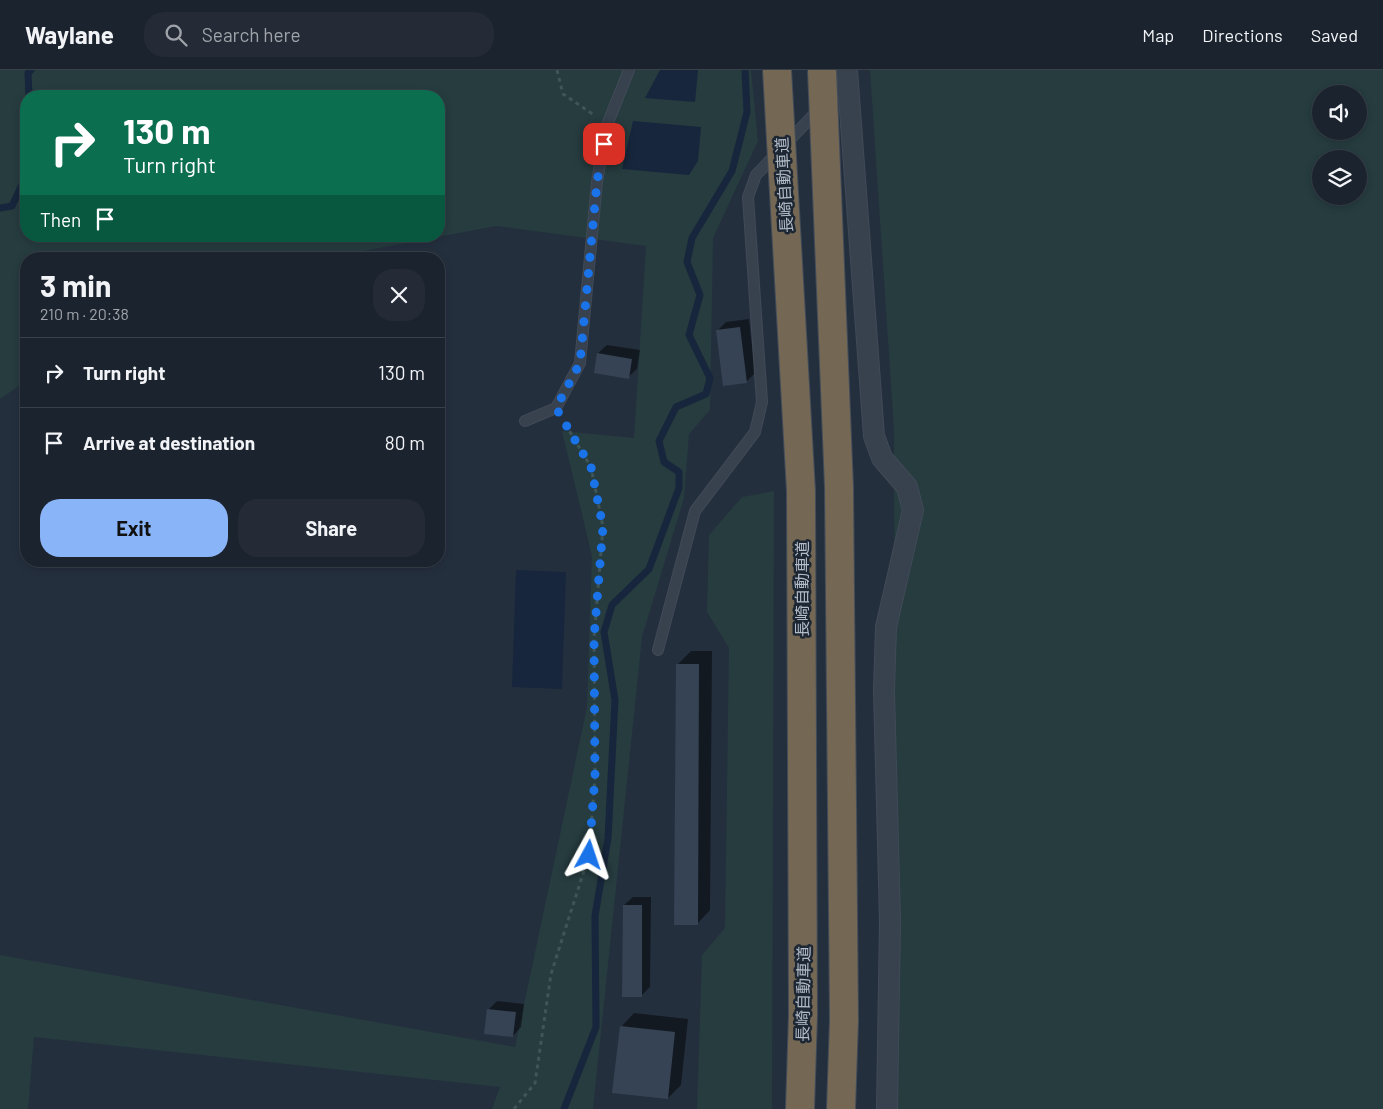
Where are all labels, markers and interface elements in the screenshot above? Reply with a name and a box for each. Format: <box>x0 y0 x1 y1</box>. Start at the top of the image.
search box <box>144 12 494 57</box>
text: Waylane <box>25 20 114 49</box>
icon: search <box>162 21 190 49</box>
text: Search here <box>202 23 301 46</box>
text: Map <box>1142 24 1174 46</box>
text: Directions <box>1202 24 1283 46</box>
text: Saved <box>1311 24 1358 46</box>
map controls <box>1312 85 1367 205</box>
button: sound <box>1312 85 1367 140</box>
text: 130 m <box>123 109 210 151</box>
icon: right <box>40 110 105 175</box>
pin <box>583 123 625 165</box>
icon: arrive <box>590 130 618 158</box>
street label: 長崎自動車道 <box>772 137 796 233</box>
button: layers <box>1312 150 1367 205</box>
text: Turn right <box>123 151 216 177</box>
icon: arrive <box>91 205 119 233</box>
text: Then <box>40 208 81 231</box>
text: 3 min <box>40 267 111 303</box>
button: close <box>373 269 425 321</box>
text: 210 m · 20:38 <box>40 304 129 323</box>
icon: right <box>40 359 68 387</box>
text: Turn right <box>83 361 165 384</box>
text: 130 m <box>378 361 425 384</box>
icon: arrive <box>40 429 68 457</box>
text: Arrive at destination <box>83 431 255 454</box>
text: 80 m <box>385 431 425 454</box>
button: Exit <box>40 499 228 557</box>
button: Share <box>238 499 425 557</box>
street label: 長崎自動車道 <box>792 541 811 637</box>
position arrow <box>562 828 614 880</box>
street label: 長崎自動車道 <box>792 946 813 1042</box>

